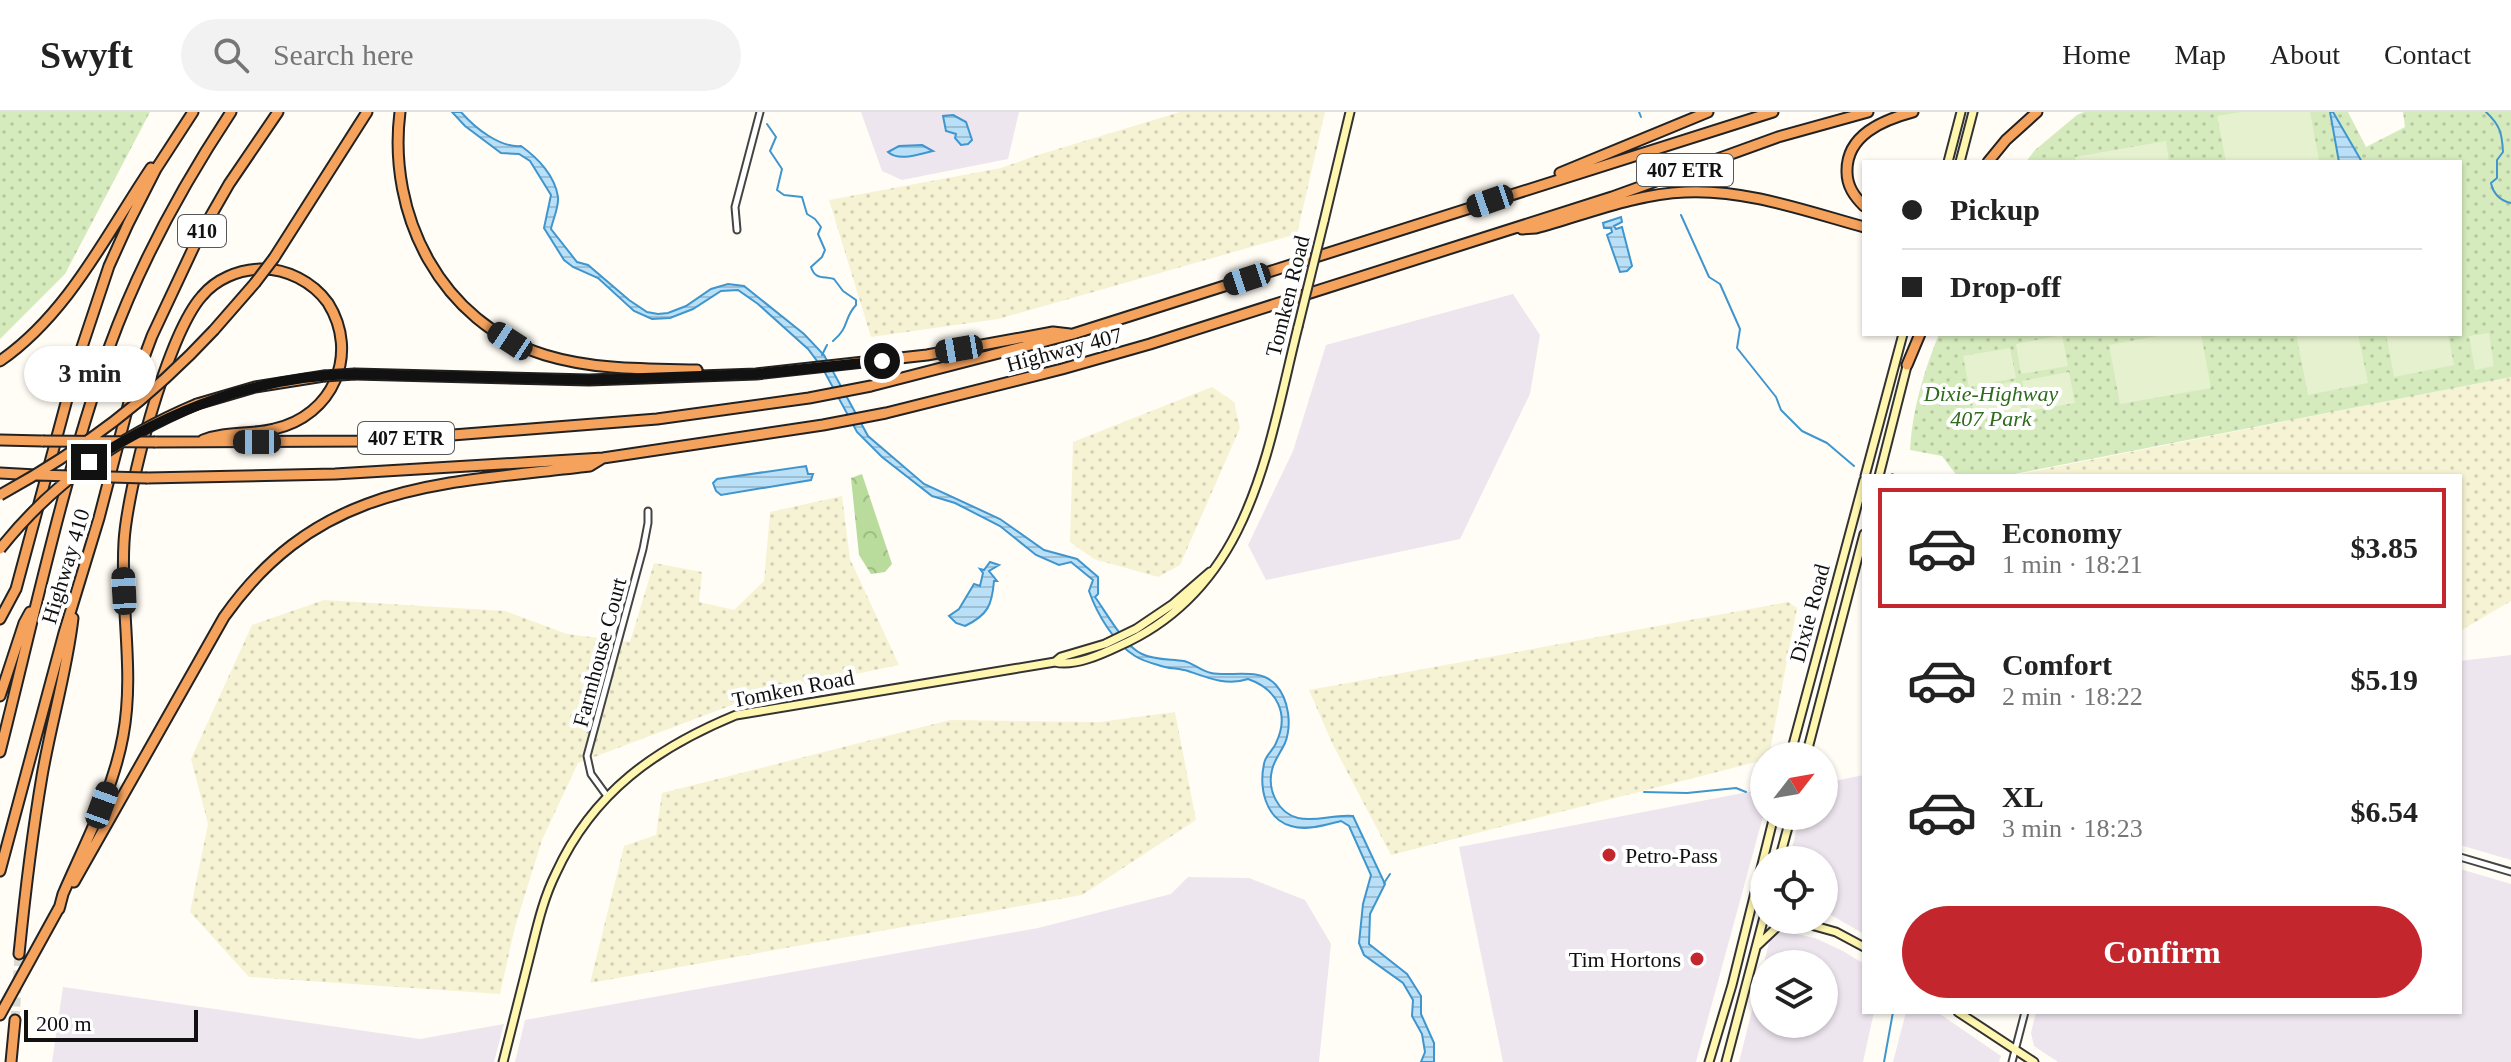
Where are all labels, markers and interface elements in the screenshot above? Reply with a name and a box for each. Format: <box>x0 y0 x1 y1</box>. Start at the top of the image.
search box <box>181 19 741 91</box>
icon: search <box>209 33 253 77</box>
text: Swyft <box>40 34 133 76</box>
text: Search here <box>273 38 414 71</box>
text: Home <box>2062 39 2131 70</box>
text: Map <box>2175 39 2226 70</box>
text: About <box>2270 39 2340 70</box>
text: Contact <box>2384 39 2471 70</box>
road number: 407 ETR <box>1637 154 1733 186</box>
car <box>1463 182 1517 220</box>
text: Pickup <box>1950 193 2040 226</box>
road number: 410 <box>178 215 226 247</box>
street label: Tomken Road <box>1260 233 1315 359</box>
car <box>1220 260 1274 298</box>
text: Drop-off <box>1950 270 2061 303</box>
car <box>483 318 537 364</box>
street label: Highway 407 <box>1003 322 1125 377</box>
car <box>933 333 985 365</box>
route start <box>864 343 900 379</box>
callout: 3 min <box>23 346 155 402</box>
text: 3 min <box>59 359 121 388</box>
park label: Dixie-Highway 407 Park <box>1923 381 2058 431</box>
road number: 407 ETR <box>358 422 454 454</box>
car <box>233 430 281 454</box>
route end <box>71 444 107 480</box>
street label: Highway 410 <box>36 506 95 627</box>
icon: car <box>1906 512 1978 584</box>
text: Economy <box>2002 516 2122 549</box>
text: $3.85 <box>2351 531 2418 564</box>
text: 1 min · 18:21 <box>2002 550 2143 579</box>
street label: Dixie Road <box>1784 561 1835 665</box>
car <box>111 566 137 616</box>
street label: Farmhouse Court <box>568 575 631 729</box>
icon: car <box>1906 644 1978 716</box>
text: Comfort <box>2002 648 2112 681</box>
text: $5.19 <box>2351 663 2418 696</box>
street label: Tomken Road <box>730 664 856 713</box>
text: 2 min · 18:22 <box>2002 682 2143 711</box>
north arrow <box>1750 742 1838 830</box>
map controls <box>1750 742 1838 1038</box>
icon: car <box>1906 776 1978 848</box>
car <box>83 778 121 832</box>
text: XL <box>2002 780 2044 813</box>
text: $6.54 <box>2351 795 2418 828</box>
text: 3 min · 18:23 <box>2002 814 2143 843</box>
place label: Petro-Pass <box>1625 843 1718 868</box>
marker: Petro-Pass <box>1600 846 1618 864</box>
button: locate <box>1750 846 1838 934</box>
button: Confirm <box>1902 906 2422 998</box>
place label: Tim Hortons <box>1569 947 1681 972</box>
marker: Tim Hortons <box>1688 950 1706 968</box>
button: layers <box>1750 950 1838 1038</box>
scale bar <box>24 1006 198 1042</box>
text: 200 m <box>36 1011 92 1036</box>

